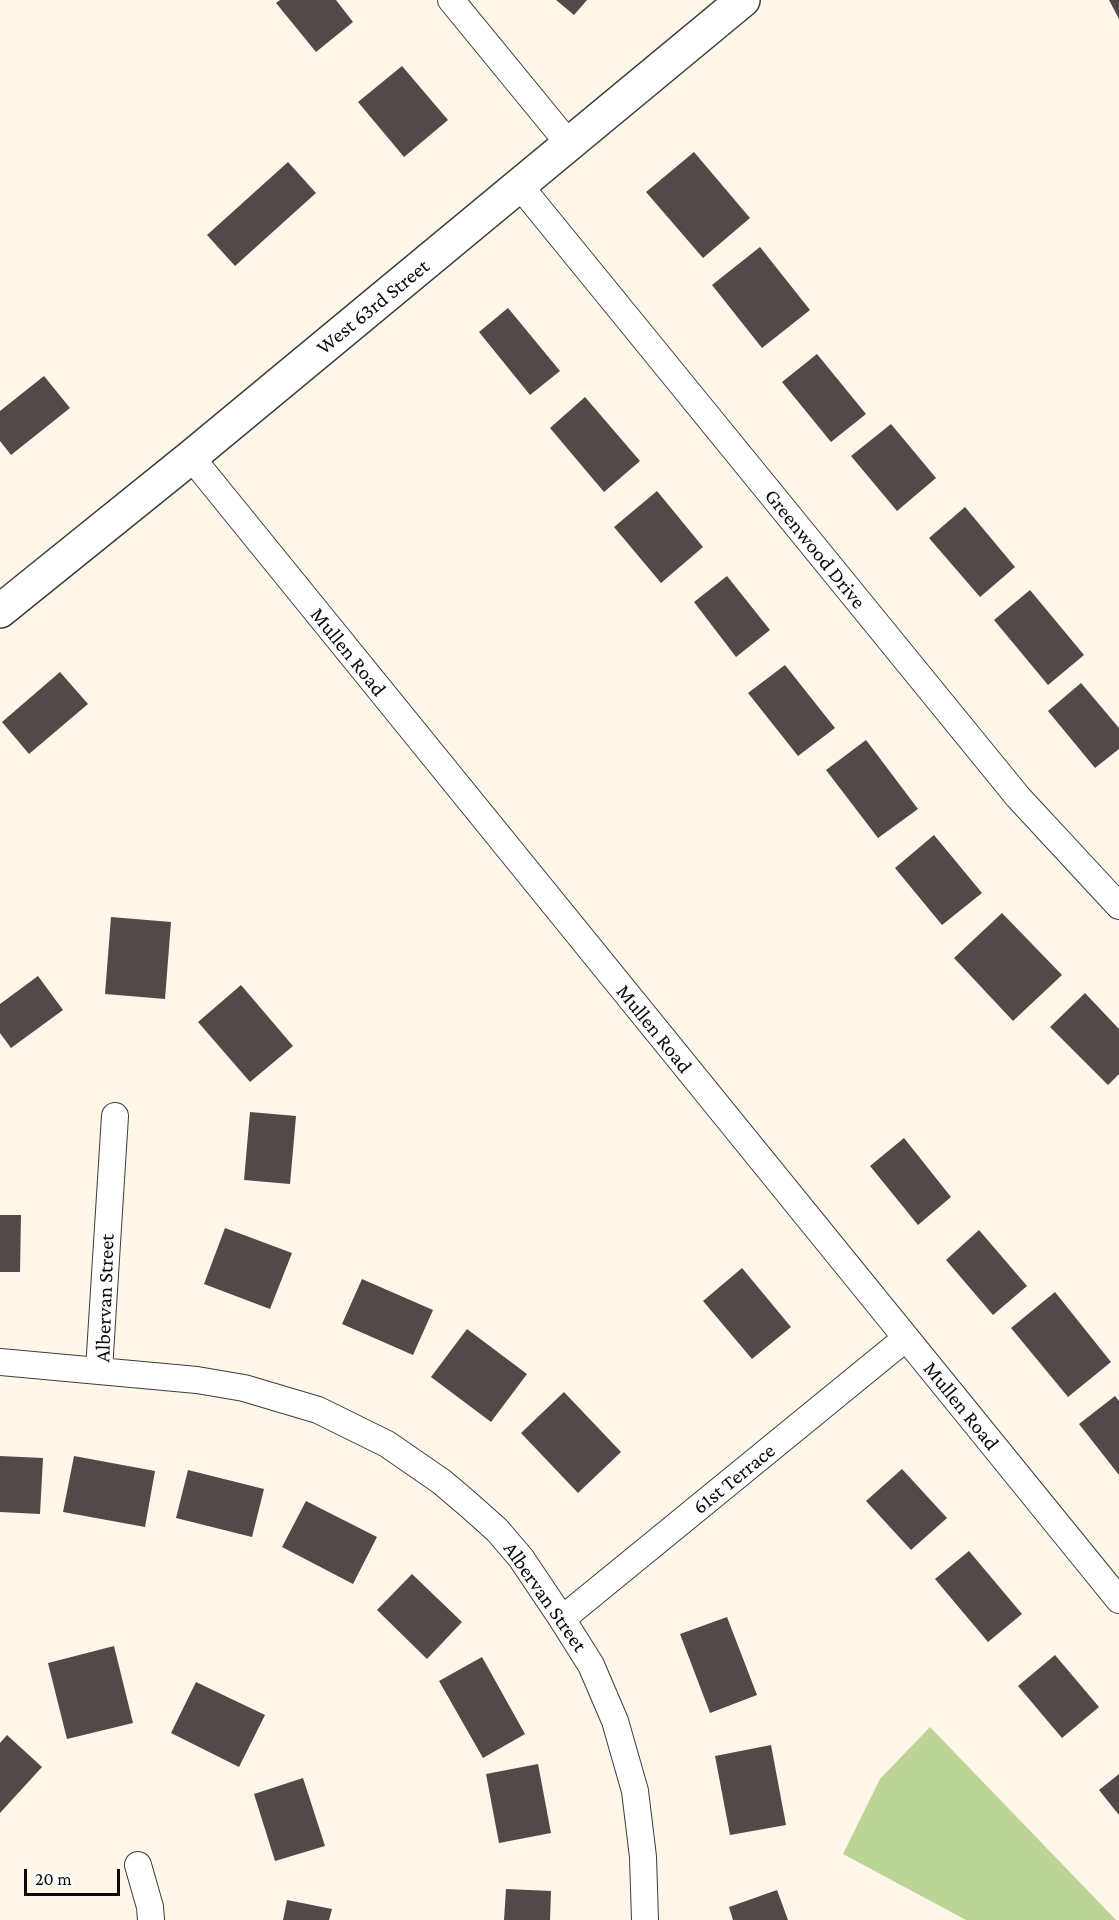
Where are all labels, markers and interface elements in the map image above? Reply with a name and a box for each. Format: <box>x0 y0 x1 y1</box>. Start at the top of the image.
street label: West 63rd Street <box>312 254 434 360</box>
street label: Greenwood Drive <box>759 484 871 614</box>
street label: Mullen Road <box>305 603 391 701</box>
street label: Mullen Road <box>611 980 697 1078</box>
street label: Albervan Street <box>90 1233 120 1363</box>
street label: Mullen Road <box>918 1357 1004 1455</box>
street label: 61st Terrace <box>688 1438 780 1520</box>
street label: Albervan Street <box>498 1537 592 1657</box>
scale bar <box>27 1857 123 1895</box>
text: 20 m <box>35 1869 72 1889</box>

